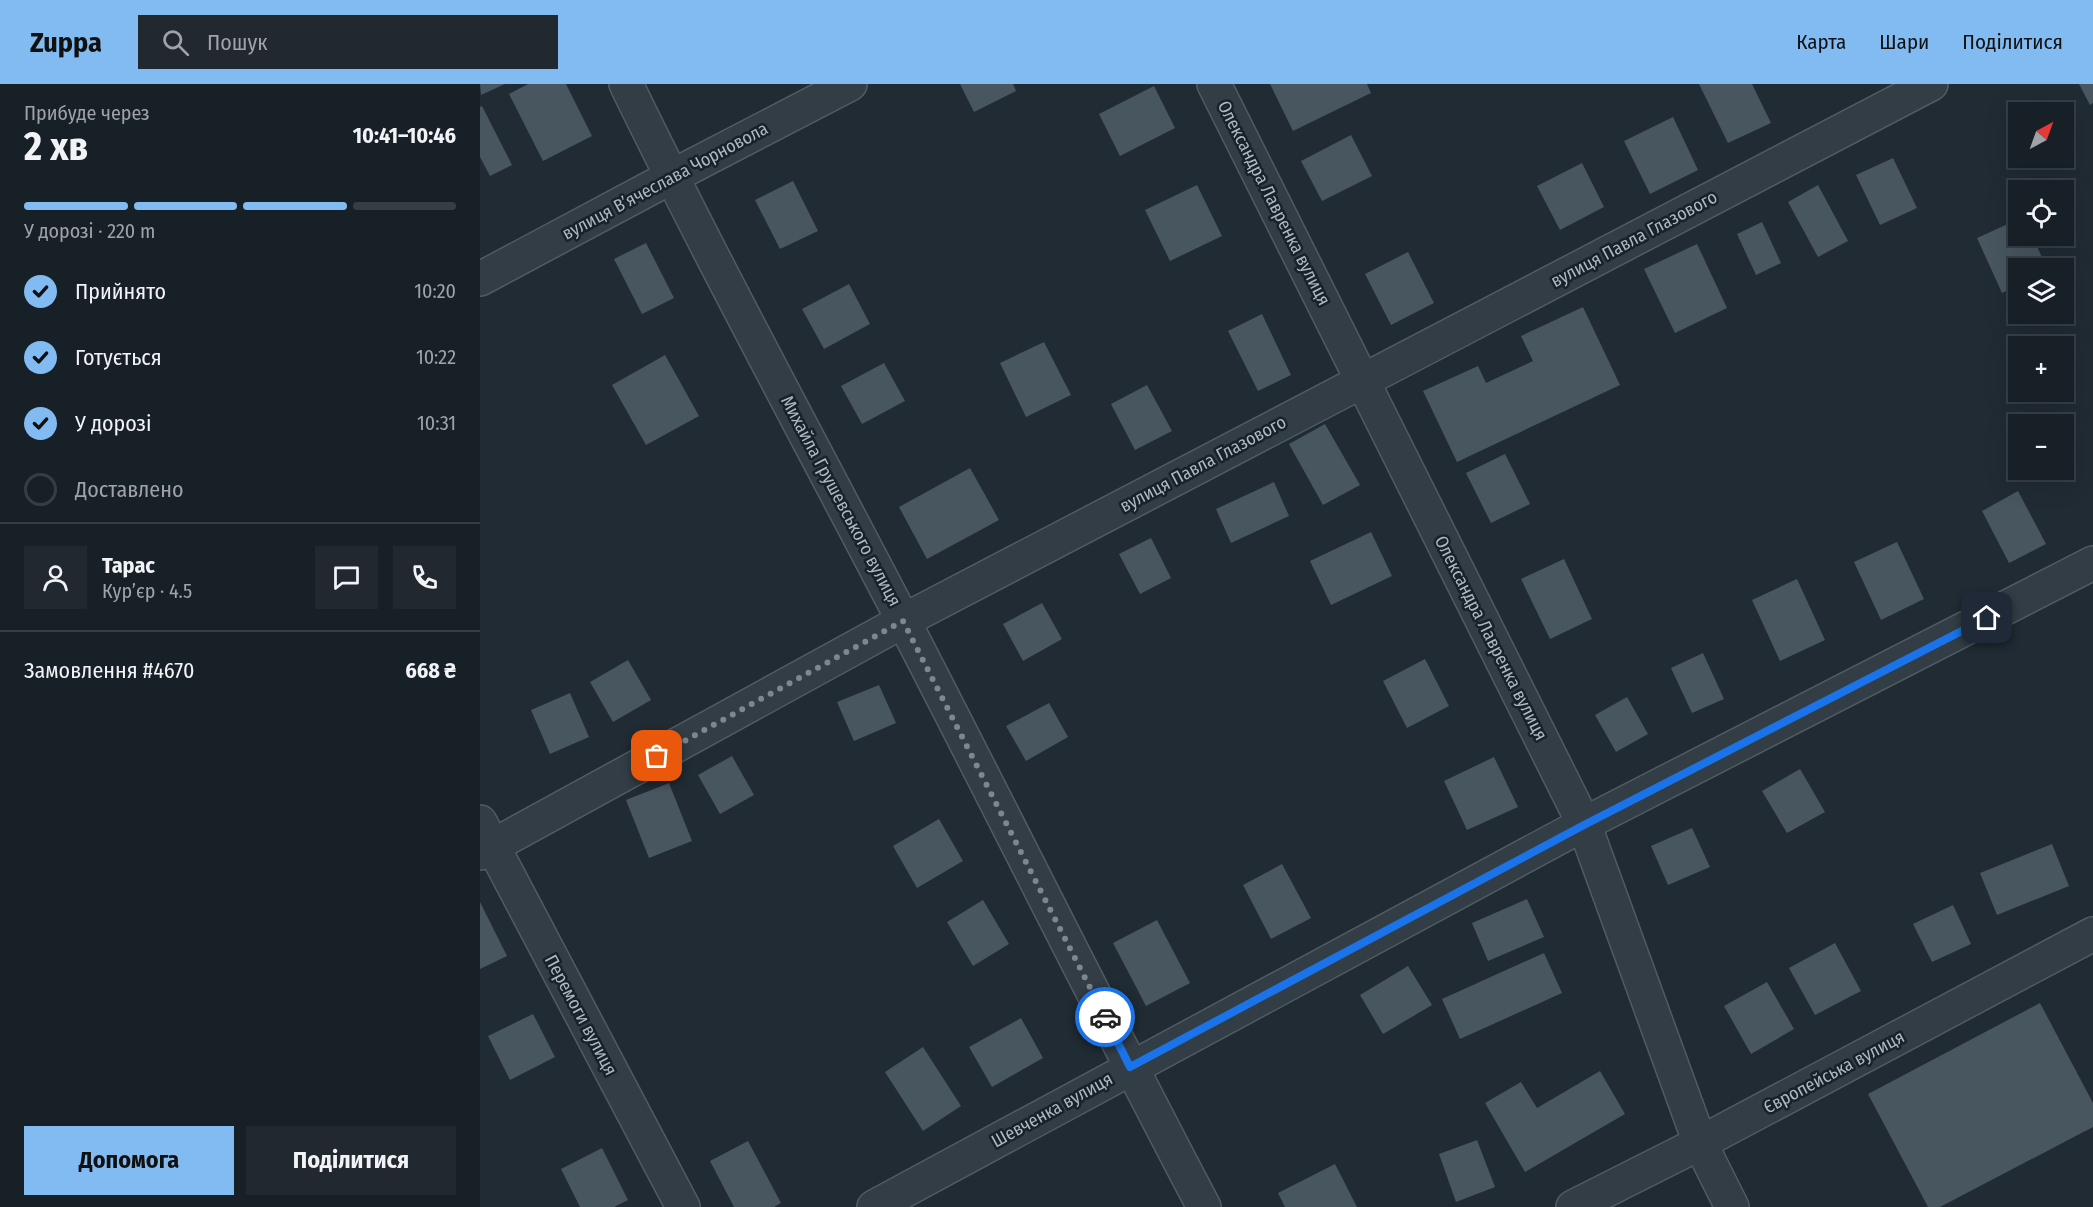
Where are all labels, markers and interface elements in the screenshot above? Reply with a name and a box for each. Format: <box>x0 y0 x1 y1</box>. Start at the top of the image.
search box <box>138 15 558 69</box>
text: Zuppa <box>30 26 102 59</box>
icon: search <box>159 26 192 59</box>
text: Пошук <box>207 29 268 56</box>
text: Карта <box>1796 29 1846 55</box>
text: Шари <box>1879 29 1929 55</box>
text: Поділитися <box>1962 29 2063 55</box>
street label: Олександра Лавренка вулиця <box>1213 97 1335 309</box>
text: Прибуде через <box>24 101 150 125</box>
north arrow <box>2008 102 2074 168</box>
map controls <box>2008 102 2074 480</box>
street label: вулиця В’ячеслава Чорновола <box>558 117 772 245</box>
text: 10:41–10:46 <box>353 122 456 149</box>
text: 2 хв <box>24 124 88 170</box>
button: locate <box>2008 180 2074 246</box>
street label: вулиця Павла Глазового <box>1547 186 1721 292</box>
text: У дорозі · 220 m <box>24 219 155 243</box>
button: layers <box>2008 258 2074 324</box>
icon: check <box>24 275 57 308</box>
text: Прийнято <box>75 278 166 305</box>
text: 10:20 <box>414 279 456 303</box>
button: + <box>2008 336 2074 402</box>
icon: check <box>24 341 57 374</box>
text: Готується <box>75 344 162 371</box>
text: 10:22 <box>416 345 456 369</box>
street label: Михайла Грушевського вулиця <box>776 392 906 610</box>
icon: check <box>24 407 57 440</box>
text: У дорозі <box>75 410 152 437</box>
text: 10:31 <box>417 411 456 435</box>
street label: вулиця Павла Глазового <box>1116 411 1290 517</box>
button: − <box>2008 414 2074 480</box>
text: Доставлено <box>75 476 184 503</box>
street label: Олександра Лавренка вулиця <box>1430 532 1552 744</box>
button: person <box>24 546 87 609</box>
button: chat <box>315 546 378 609</box>
button: phone <box>393 546 456 609</box>
text: Тарас <box>102 552 155 579</box>
text: Кур’єр · 4.5 <box>102 579 192 603</box>
pin <box>1961 592 2012 643</box>
icon: home <box>1970 601 2003 634</box>
text: Замовлення #4670 <box>24 657 194 684</box>
text: 668 ₴ <box>405 657 456 684</box>
pin <box>631 730 682 781</box>
icon: bag <box>640 739 673 772</box>
street label: Перемоги вулиця <box>540 951 622 1079</box>
courier <box>1075 987 1135 1047</box>
icon: car <box>1089 1001 1122 1034</box>
street label: Європейська вулиця <box>1760 1026 1908 1118</box>
street label: Шевченка вулиця <box>988 1068 1116 1152</box>
button: Допомога <box>24 1126 234 1195</box>
button: Поділитися <box>246 1126 456 1195</box>

